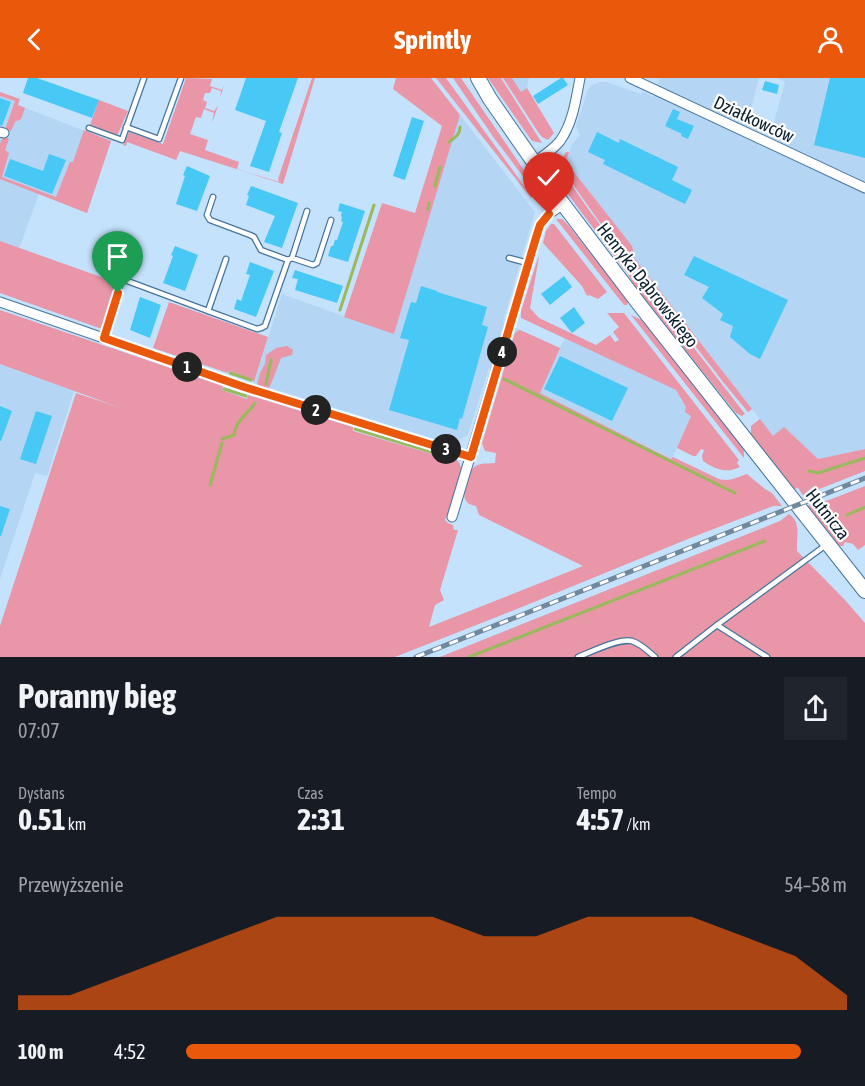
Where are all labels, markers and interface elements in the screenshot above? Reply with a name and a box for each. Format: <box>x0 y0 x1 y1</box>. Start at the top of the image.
icon: back <box>18 23 51 56</box>
icon: person <box>814 23 847 56</box>
text: Sprintly <box>394 24 471 55</box>
street label: Działkowców <box>711 91 798 147</box>
pin <box>523 152 574 214</box>
icon: check <box>532 161 565 194</box>
street label: Henryka Dąbrowskiego <box>593 219 703 351</box>
pin <box>92 231 143 293</box>
icon: arrive <box>101 240 134 273</box>
pin: 4 <box>487 337 517 367</box>
text: 4 <box>498 343 506 361</box>
pin: 1 <box>172 352 202 382</box>
text: 1 <box>183 358 191 376</box>
pin: 2 <box>301 395 331 425</box>
text: 2 <box>312 401 320 419</box>
pin: 3 <box>431 434 461 464</box>
text: 3 <box>442 440 450 458</box>
street label: Hutnicza <box>802 484 854 544</box>
text: Poranny bieg <box>18 677 176 715</box>
button: share <box>784 677 847 740</box>
text: 07:07 <box>18 719 60 742</box>
text: Dystans <box>18 784 65 802</box>
text: Czas <box>297 784 323 802</box>
text: Tempo <box>577 784 617 802</box>
text: 0.51 <box>18 802 66 836</box>
text: 2:31 <box>297 802 345 836</box>
text: 4:57 <box>577 802 624 836</box>
text: km <box>66 815 86 833</box>
text: /km <box>624 815 650 833</box>
text: Przewyższenie <box>18 873 123 896</box>
text: 54–58 m <box>784 873 847 896</box>
text: 100 m <box>18 1040 63 1063</box>
text: 4:52 <box>114 1040 146 1063</box>

